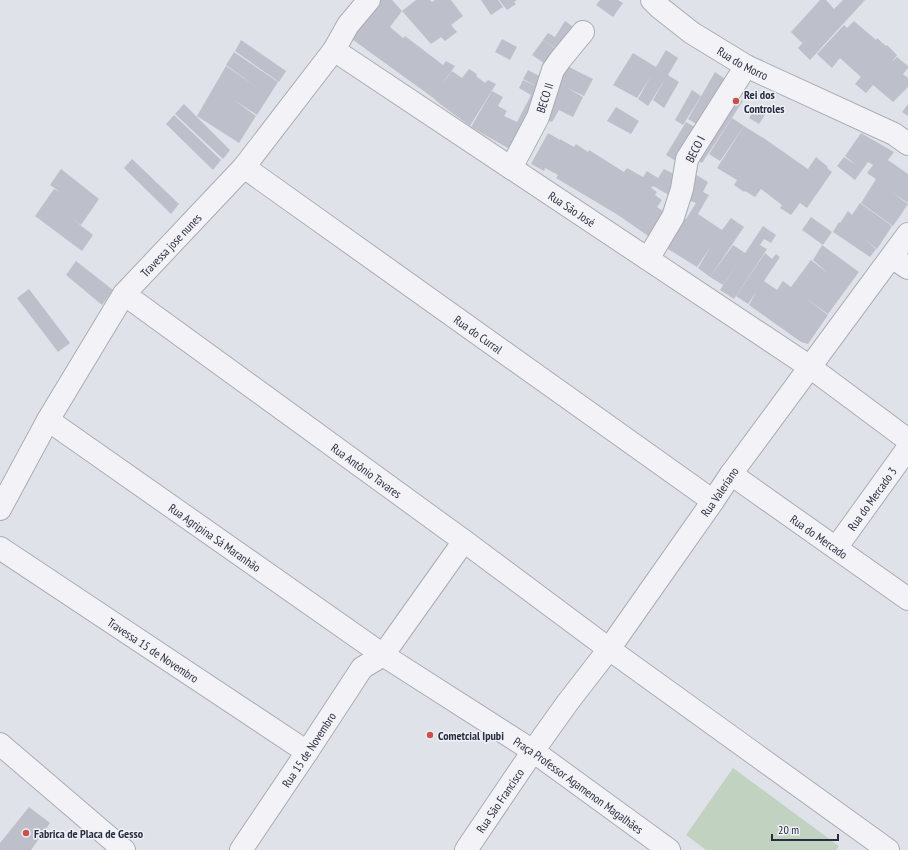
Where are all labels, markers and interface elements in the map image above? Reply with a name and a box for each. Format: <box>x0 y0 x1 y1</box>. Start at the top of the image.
street label: Rua do Morro <box>715 43 771 83</box>
street label: BECO II <box>532 81 556 115</box>
place label: Rei dos Controles <box>744 87 784 116</box>
marker: Rei dos Controles <box>731 96 741 106</box>
street label: BECO I <box>682 133 708 165</box>
street label: Rua São José <box>546 188 598 230</box>
street label: Travessa jose nunes <box>137 210 204 280</box>
street label: Rua do Curral <box>451 312 506 357</box>
street label: Rua Antônio Tavares <box>328 440 405 501</box>
street label: Rua Valeriano <box>697 464 741 519</box>
street label: Rua do Mercado 3 <box>844 464 900 533</box>
street label: Rua Agripina Sá Maranhão <box>166 500 264 575</box>
street label: Rua do Mercado <box>788 511 851 562</box>
street label: Travessa 15 de Novembro <box>105 614 202 686</box>
street label: Rua 15 de Novembro <box>278 709 339 790</box>
place label: Cometcial Ipubi <box>438 728 504 743</box>
marker: Cometcial Ipubi <box>425 730 435 740</box>
street label: Praça Professor Agamenon Magalhães <box>511 733 646 836</box>
street label: Rua São Francisco <box>473 765 527 835</box>
scale bar <box>772 816 838 842</box>
text: 20 m <box>778 822 799 837</box>
place label: Fabrica de Placa de Gesso <box>34 826 144 841</box>
marker: Fabrica de Placa de Gesso <box>21 828 31 838</box>

